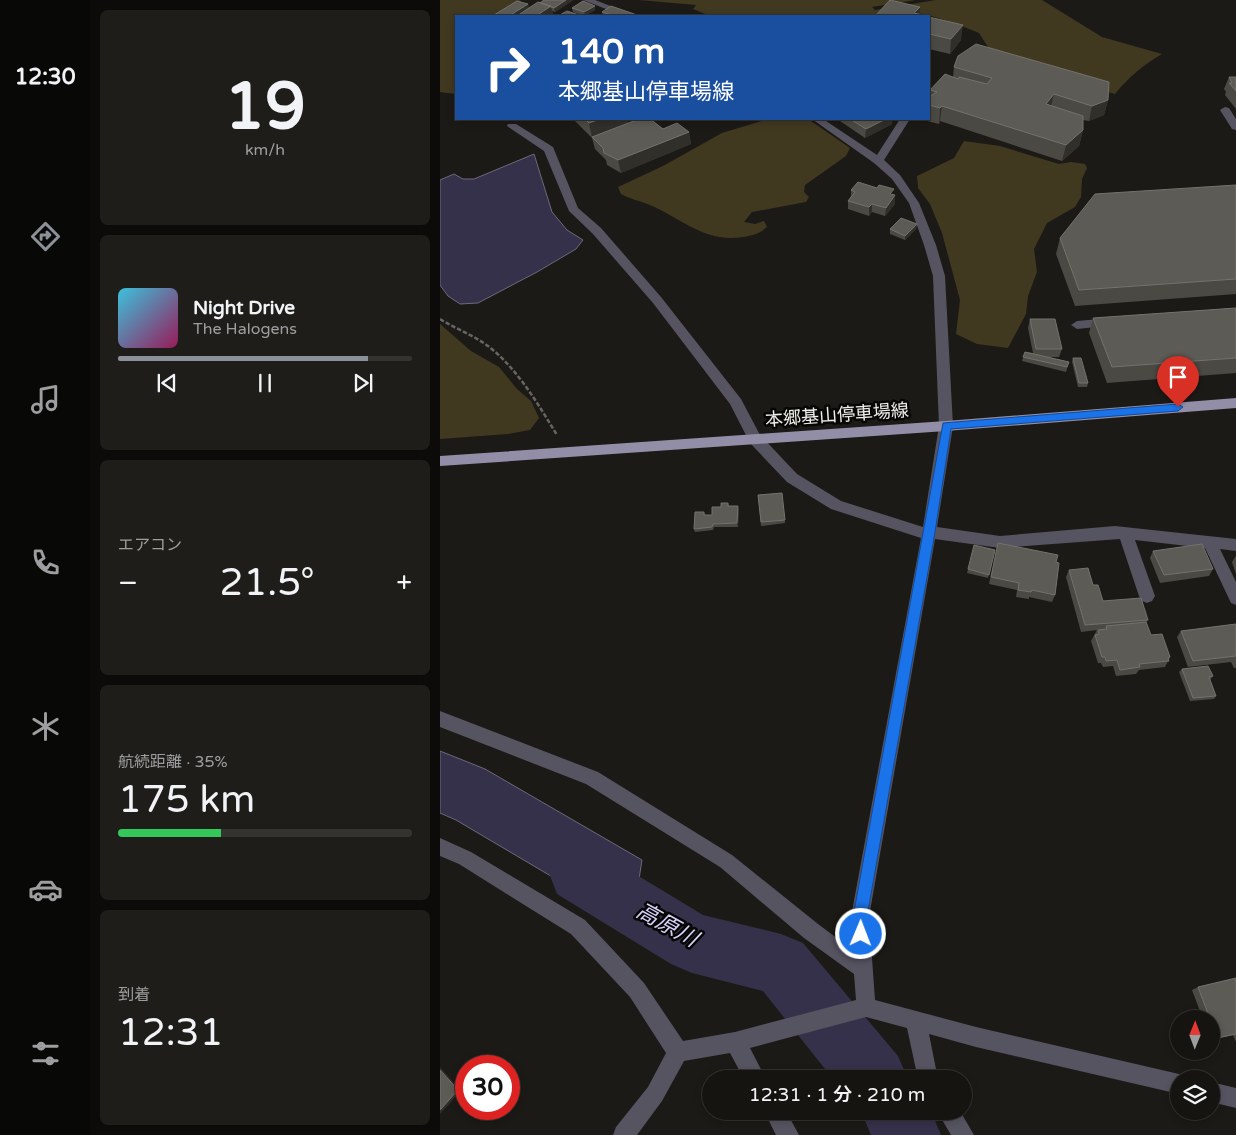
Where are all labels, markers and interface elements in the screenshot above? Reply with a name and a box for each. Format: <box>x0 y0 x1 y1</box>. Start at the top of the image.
text: 140 m <box>558 31 665 73</box>
icon: right <box>475 35 540 100</box>
text: 12:30 <box>15 64 75 90</box>
text: 19 <box>224 68 306 147</box>
text: 本郷基山停車場線 <box>558 79 734 105</box>
text: km/h <box>245 140 285 160</box>
icon: directions <box>28 219 63 254</box>
text: Night Drive <box>193 297 295 319</box>
text: The Halogens <box>193 319 297 339</box>
pin <box>1157 356 1199 407</box>
icon: arrive <box>1164 363 1192 391</box>
icon: previous <box>153 369 181 397</box>
icon: pause <box>251 369 279 397</box>
icon: next <box>349 369 377 397</box>
icon: music <box>28 382 63 417</box>
street label: 本郷基山停車場線 <box>764 399 910 431</box>
text: エアコン <box>118 535 182 555</box>
icon: phone <box>28 545 63 580</box>
text: 21.5° <box>220 560 315 606</box>
text: − <box>118 566 138 600</box>
text: + <box>396 566 412 600</box>
icon: climate <box>28 709 63 744</box>
text: 航続距離 · 35% <box>118 752 228 772</box>
text: 175 km <box>118 777 255 823</box>
icon: car <box>28 872 63 907</box>
water label: 高原川 <box>632 898 704 953</box>
position arrow <box>834 907 886 959</box>
text: 到着 <box>118 985 150 1005</box>
text: 12:31 <box>118 1010 223 1056</box>
north arrow <box>1170 1010 1220 1060</box>
map controls <box>1170 1010 1220 1120</box>
icon: filters <box>28 1036 63 1071</box>
speed limit sign: 30 <box>455 1055 520 1120</box>
button: layers <box>1170 1070 1220 1120</box>
text: 12:31 · 1 分 · 210 m <box>749 1084 925 1106</box>

